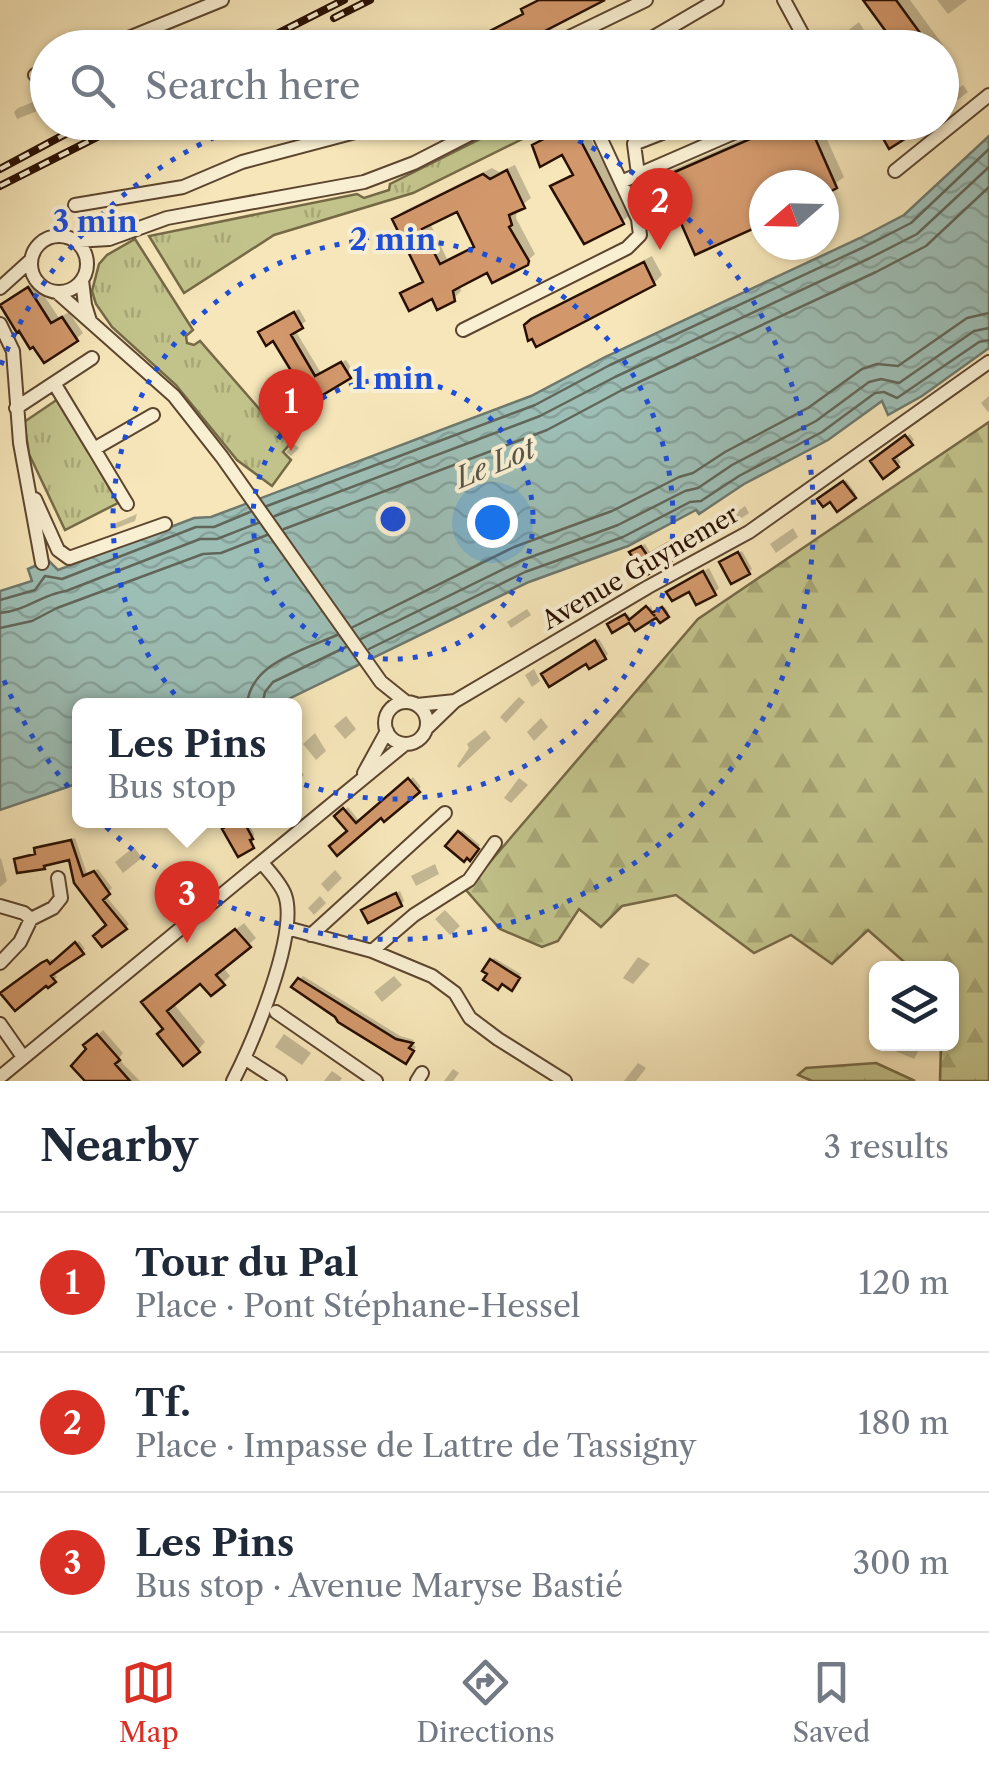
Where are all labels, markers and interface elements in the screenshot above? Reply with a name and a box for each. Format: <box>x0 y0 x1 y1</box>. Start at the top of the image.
search box <box>30 30 959 140</box>
icon: search <box>65 58 120 113</box>
text: Search here <box>145 62 360 109</box>
pin: 2 <box>628 168 692 250</box>
north arrow <box>749 170 839 260</box>
text: 3 min <box>52 203 138 240</box>
text: 2 min <box>350 221 437 258</box>
text: 1 min <box>352 360 435 397</box>
pin: 1 <box>258 368 324 451</box>
water label: Le Lot <box>448 430 542 496</box>
your location <box>467 497 518 548</box>
street label: Avenue Guynemer <box>535 498 745 637</box>
centre of rings <box>375 501 411 537</box>
popup <box>72 698 302 828</box>
text: Les Pins <box>107 720 267 767</box>
text: Bus stop <box>107 767 236 806</box>
pin: 3 <box>154 860 220 943</box>
map controls <box>869 961 959 1051</box>
button: layers <box>869 961 959 1051</box>
text: Nearby <box>40 1120 198 1172</box>
text: 3 results <box>823 1127 949 1166</box>
text: Tour du Pal <box>135 1239 359 1286</box>
text: 1 <box>65 1263 80 1302</box>
text: 120 m <box>859 1263 949 1302</box>
text: Place · Pont Stéphane-Hessel <box>135 1286 580 1325</box>
text: Tf. <box>135 1379 191 1426</box>
text: 2 <box>63 1403 82 1442</box>
text: 180 m <box>858 1403 949 1442</box>
text: Place · Impasse de Lattre de Tassigny <box>135 1426 696 1465</box>
text: Les Pins <box>135 1519 294 1566</box>
text: 3 <box>63 1543 82 1582</box>
text: 300 m <box>852 1543 949 1582</box>
text: Bus stop · Avenue Maryse Bastié <box>135 1566 623 1605</box>
tab: Map <box>119 1655 179 1749</box>
tab: Directions <box>416 1655 555 1749</box>
tab: Saved <box>792 1655 870 1749</box>

